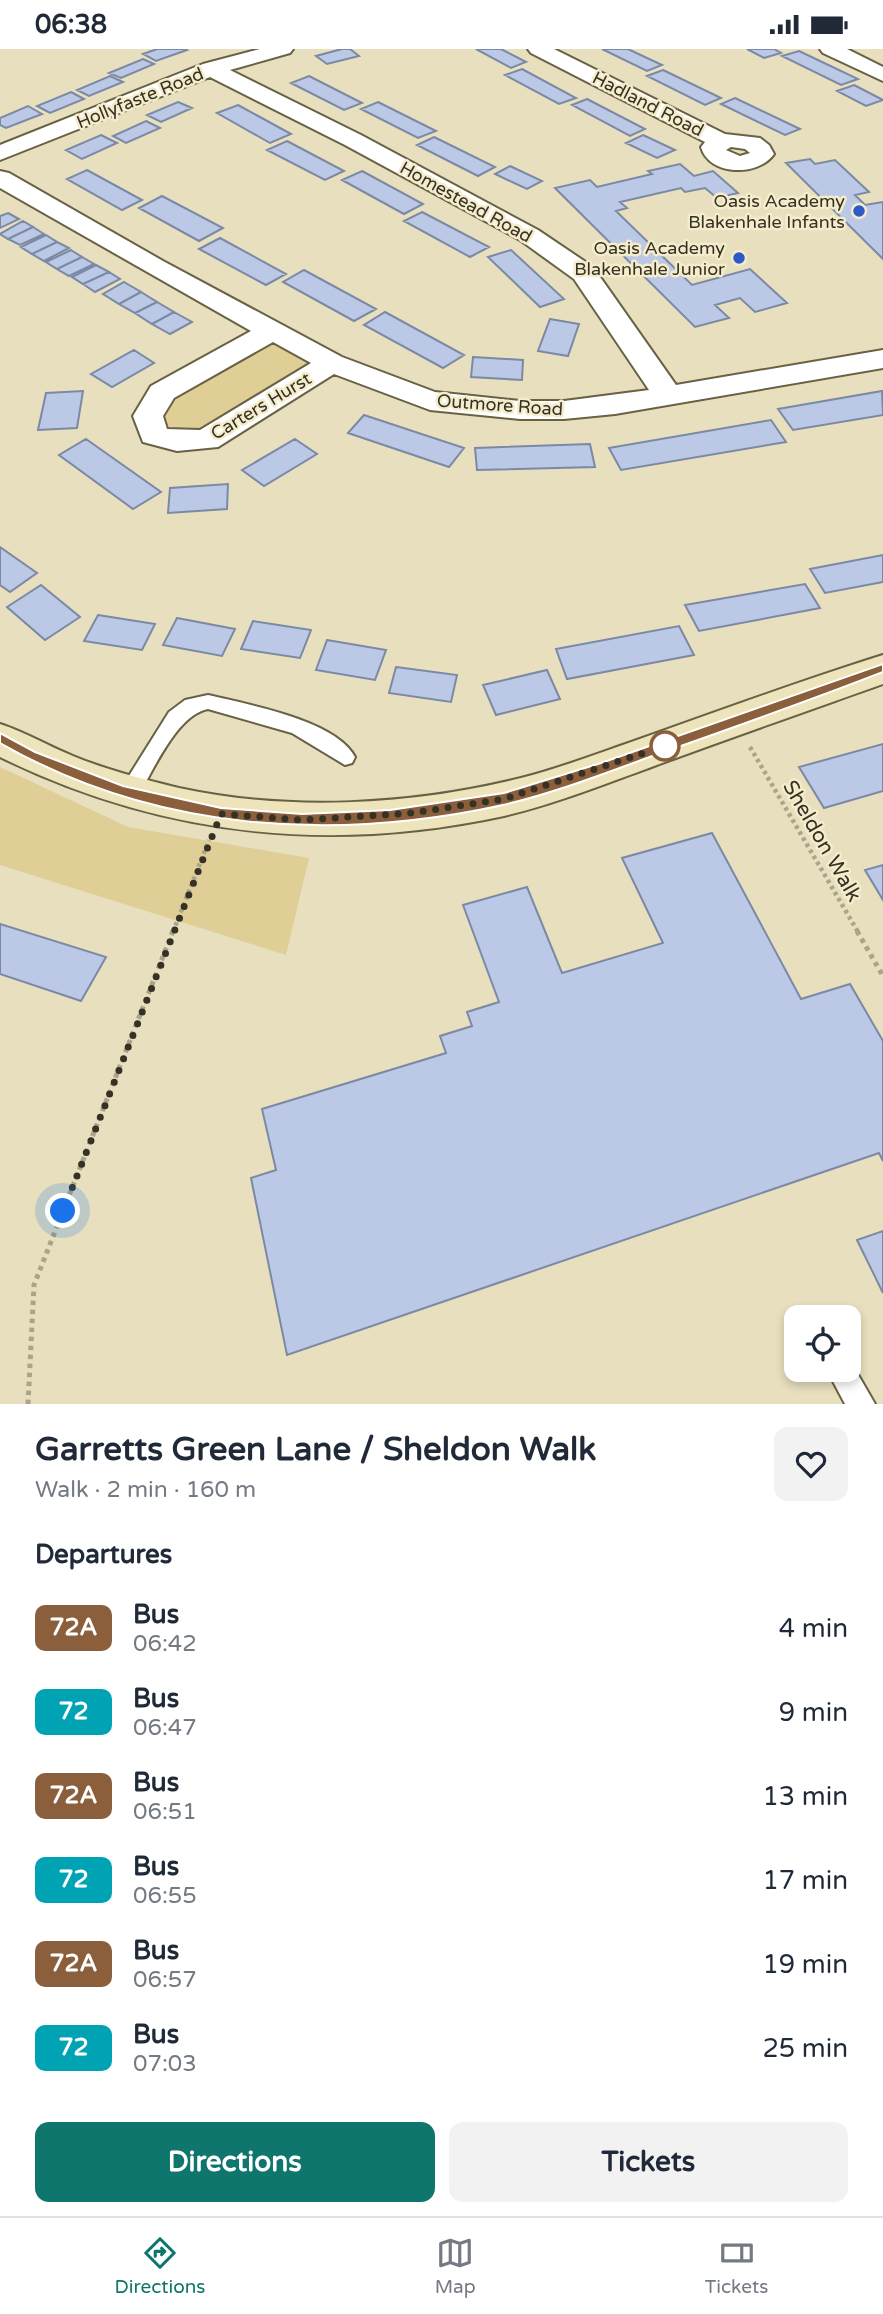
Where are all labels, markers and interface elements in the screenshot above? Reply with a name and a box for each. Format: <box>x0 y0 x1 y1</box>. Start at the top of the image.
text: 06:38 <box>35 9 107 40</box>
street label: Hollyfaste Road <box>73 63 207 133</box>
street label: Hadland Road <box>589 67 707 141</box>
street label: Homestead Road <box>396 157 536 247</box>
place label: Oasis Academy Blakenhale Infants <box>688 190 845 233</box>
marker: Oasis Academy Blakenhale Infants <box>851 203 867 219</box>
place label: Oasis Academy Blakenhale Junior <box>574 237 725 280</box>
marker: Oasis Academy Blakenhale Junior <box>731 250 747 266</box>
street label: Carters Hurst <box>207 367 315 445</box>
street label: Outmore Road <box>436 390 564 420</box>
unlabelled marker <box>650 731 680 761</box>
street label: Sheldon Walk <box>777 776 867 906</box>
your location <box>45 1193 80 1228</box>
map controls <box>784 1305 861 1382</box>
button: locate <box>784 1305 861 1382</box>
button: heart <box>774 1427 848 1501</box>
text: Garretts Green Lane / Sheldon Walk <box>35 1430 596 1469</box>
text: Walk · 2 min · 160 m <box>35 1476 256 1504</box>
text: Departures <box>35 1539 172 1570</box>
text: Bus <box>133 1599 179 1630</box>
text: 72A <box>49 1613 98 1642</box>
text: 4 min <box>779 1613 848 1644</box>
text: 06:42 <box>133 1630 197 1658</box>
text: Bus <box>133 1683 179 1714</box>
text: 72 <box>58 1697 89 1726</box>
text: 9 min <box>779 1697 848 1728</box>
text: 06:47 <box>133 1714 197 1742</box>
text: Bus <box>133 1767 179 1798</box>
text: 72A <box>49 1781 98 1810</box>
text: 13 min <box>762 1781 848 1812</box>
text: 06:51 <box>133 1798 197 1826</box>
text: Bus <box>133 1851 179 1882</box>
text: 72 <box>58 1865 89 1894</box>
text: 17 min <box>762 1865 848 1896</box>
text: 06:55 <box>133 1882 197 1910</box>
text: Bus <box>133 1935 179 1966</box>
text: 72A <box>49 1949 98 1978</box>
text: 19 min <box>762 1949 848 1980</box>
text: 06:57 <box>133 1966 197 1994</box>
text: Bus <box>133 2019 179 2050</box>
text: 72 <box>58 2033 89 2062</box>
text: 25 min <box>762 2033 848 2064</box>
text: 07:03 <box>133 2050 197 2078</box>
button: Directions <box>35 2122 435 2202</box>
button: Tickets <box>449 2122 848 2202</box>
tab: Directions <box>115 2234 206 2298</box>
tab: Map <box>435 2234 476 2298</box>
tab: Tickets <box>705 2234 768 2298</box>

